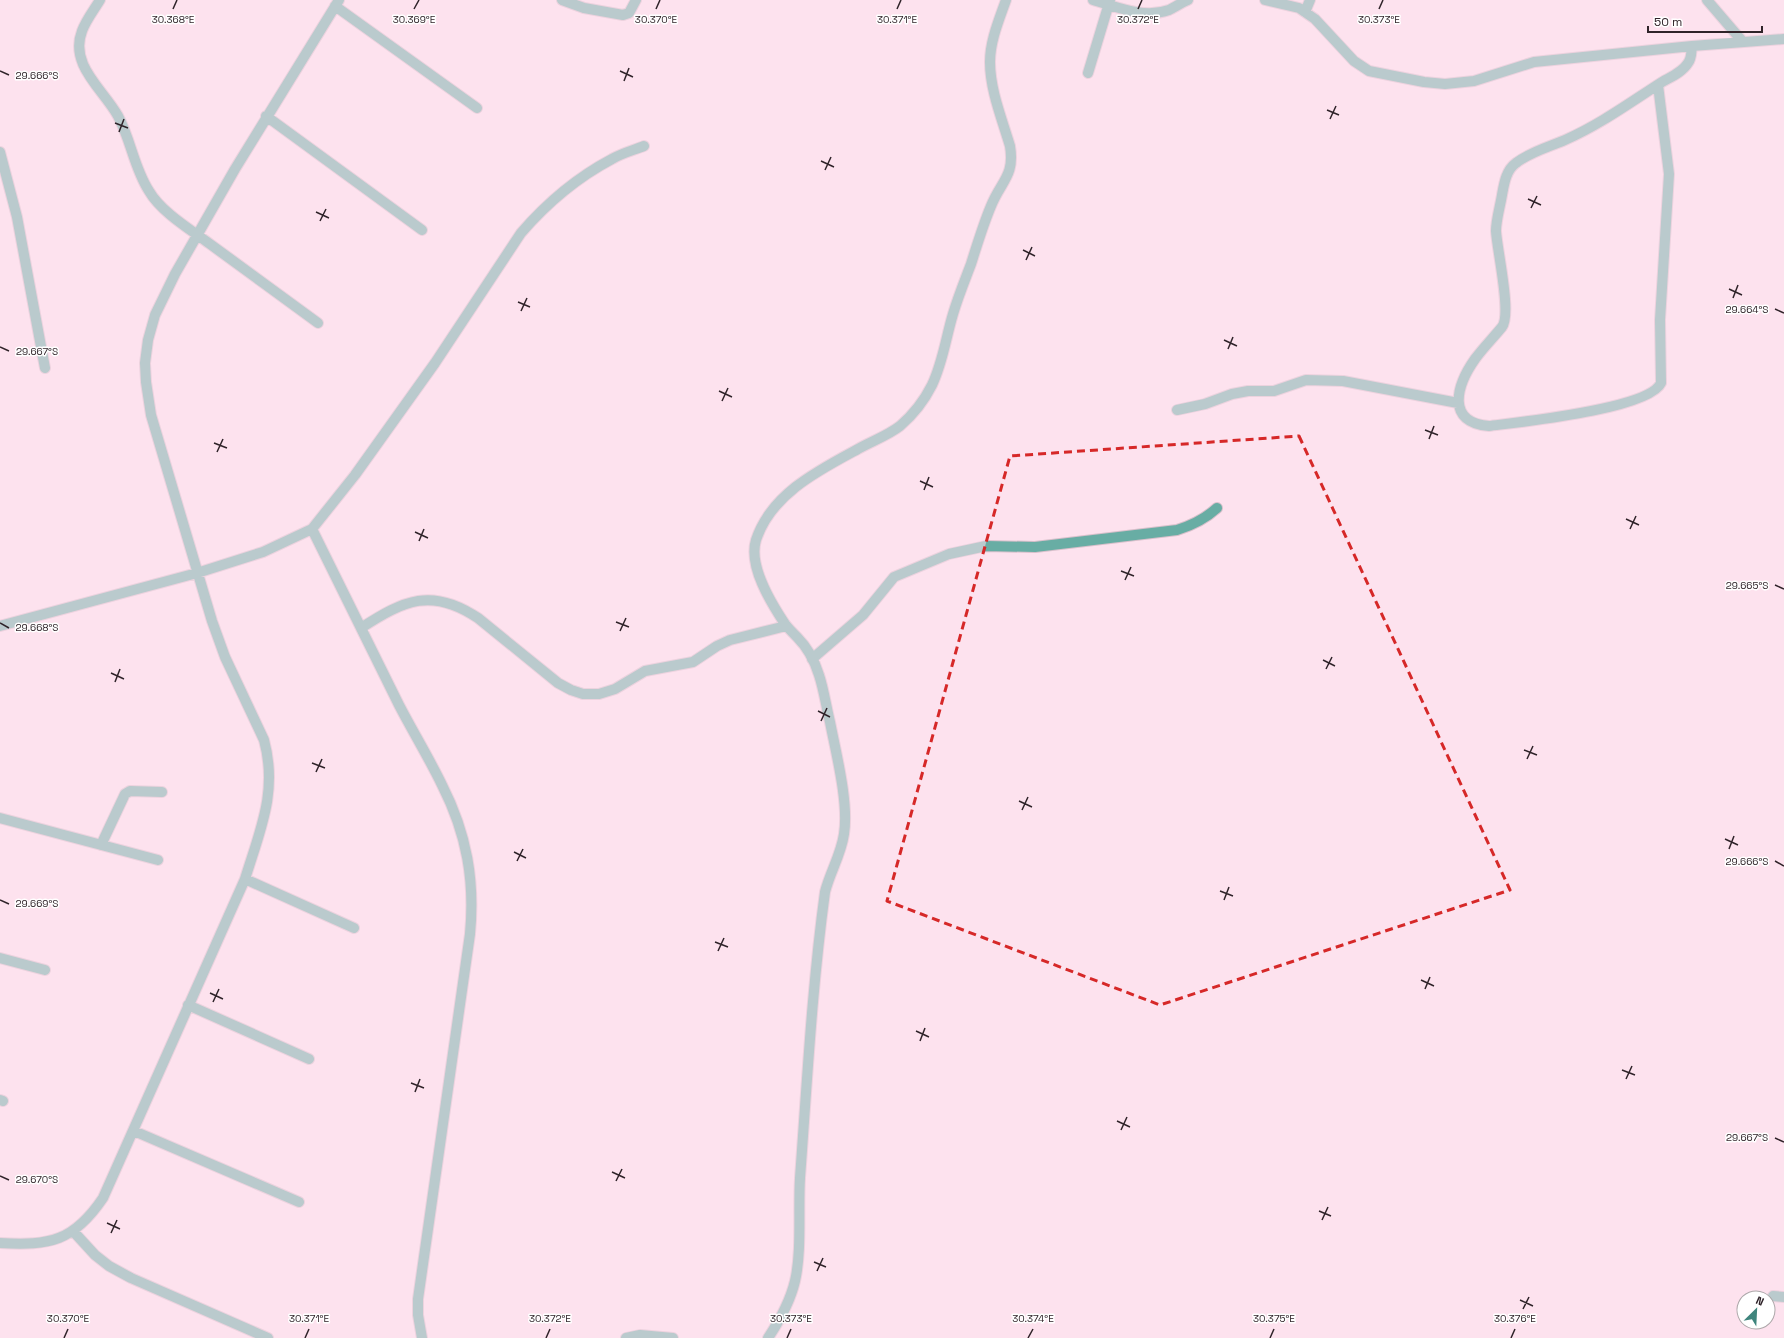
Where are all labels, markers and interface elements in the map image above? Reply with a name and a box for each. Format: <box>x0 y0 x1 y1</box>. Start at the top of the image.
scale bar <box>1648 8 1762 34</box>
text: 30.368°E <box>152 13 195 26</box>
text: 30.369°E <box>393 13 436 26</box>
text: 30.370°E <box>635 13 678 26</box>
text: 30.371°E <box>877 13 917 26</box>
text: 30.372°E <box>1117 13 1159 26</box>
text: 30.373°E <box>1358 13 1400 26</box>
text: 50 m <box>1654 14 1682 30</box>
text: 29.666°S <box>16 69 58 82</box>
text: 29.664°S <box>1726 303 1768 316</box>
text: 29.667°S <box>16 345 58 358</box>
text: 29.665°S <box>1726 579 1768 592</box>
text: 29.668°S <box>16 621 58 634</box>
text: 29.666°S <box>1726 855 1768 868</box>
text: 29.669°S <box>16 897 58 910</box>
text: 29.667°S <box>1726 1131 1768 1144</box>
text: 29.670°S <box>16 1173 58 1186</box>
north arrow <box>1736 1290 1776 1330</box>
text: N <box>1754 1293 1766 1309</box>
text: 30.370°E <box>47 1312 90 1325</box>
text: 30.371°E <box>289 1312 329 1325</box>
text: 30.372°E <box>529 1312 571 1325</box>
text: 30.373°E <box>770 1312 812 1325</box>
text: 30.374°E <box>1012 1312 1054 1325</box>
text: 30.375°E <box>1253 1312 1295 1325</box>
text: 30.376°E <box>1494 1312 1536 1325</box>

